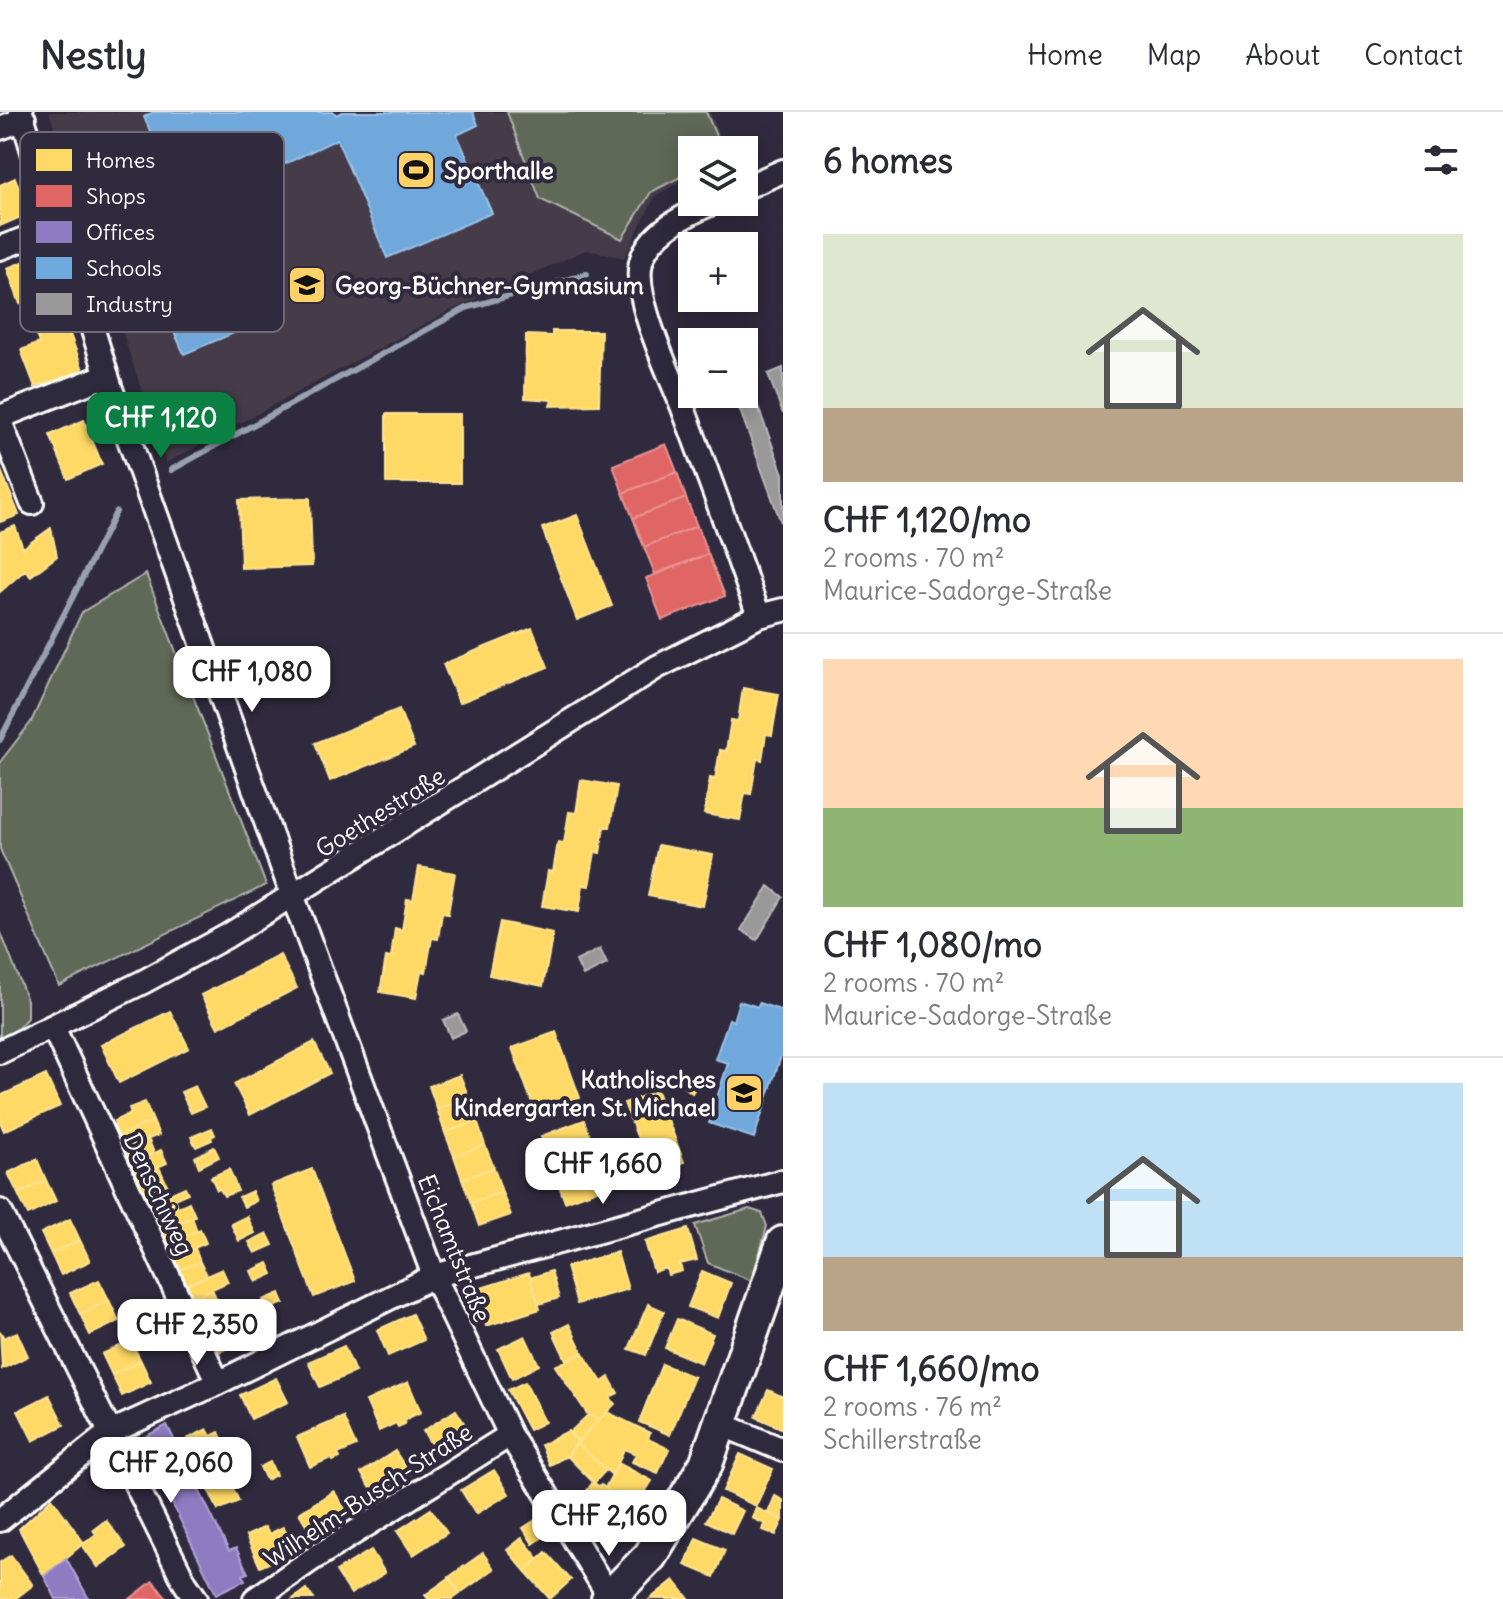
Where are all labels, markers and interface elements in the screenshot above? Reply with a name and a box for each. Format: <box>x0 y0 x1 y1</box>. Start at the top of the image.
text: Nestly <box>40 32 147 79</box>
text: Home <box>1027 37 1103 73</box>
text: Map <box>1147 37 1201 73</box>
text: About <box>1245 37 1320 73</box>
text: Contact <box>1364 37 1463 73</box>
legend <box>20 132 284 332</box>
map controls <box>678 136 758 408</box>
button: layers <box>678 136 758 216</box>
icon: filters <box>1419 138 1463 182</box>
text: 6 homes <box>823 139 953 182</box>
text: Homes <box>86 146 155 174</box>
sports icon: Sporthalle <box>395 149 437 191</box>
place label: Sporthalle <box>444 155 554 185</box>
text: Shops <box>86 182 146 210</box>
text: Offices <box>86 218 155 246</box>
button: + <box>678 232 758 312</box>
text: Schools <box>86 254 162 282</box>
school or university icon: Georg-Büchner-Gymnasium <box>286 264 328 306</box>
place label: Georg-Büchner-Gymnasium <box>335 270 644 300</box>
icon: home <box>1071 286 1215 430</box>
text: Industry <box>86 290 173 318</box>
button: − <box>678 328 758 408</box>
pin: CHF 1,120 <box>69 392 253 460</box>
text: CHF 1,120 <box>105 401 217 434</box>
text: CHF 1,120/mo <box>823 498 1031 541</box>
text: 2 rooms · 70 m² <box>823 541 1004 574</box>
text: Maurice-Sadorge-Straße <box>823 574 1112 607</box>
pin: CHF 1,080 <box>160 646 344 714</box>
text: CHF 1,080 <box>191 655 313 688</box>
icon: home <box>1071 711 1215 855</box>
street label: Goethestraße <box>310 760 450 864</box>
text: CHF 1,080/mo <box>823 923 1042 966</box>
text: 2 rooms · 70 m² <box>823 966 1004 999</box>
text: Maurice-Sadorge-Straße <box>823 999 1112 1032</box>
place label: Katholisches Kindergarten St. Michael <box>454 1064 716 1122</box>
school or university icon: Katholisches Kindergarten St. Michael <box>723 1072 765 1114</box>
street label: Denschiweg <box>118 1128 200 1260</box>
icon: home <box>1071 1135 1215 1279</box>
pin: CHF 1,660 <box>511 1138 695 1206</box>
text: CHF 1,660 <box>543 1147 663 1180</box>
street label: Eichamtstraße <box>412 1170 498 1326</box>
pin: CHF 2,350 <box>105 1299 289 1367</box>
text: CHF 2,350 <box>136 1308 258 1341</box>
text: CHF 1,660/mo <box>823 1347 1040 1390</box>
text: 2 rooms · 76 m² <box>823 1390 1002 1423</box>
street label: Wilhelm-Busch-Straße <box>258 1416 478 1574</box>
text: Schillerstraße <box>823 1423 982 1456</box>
pin: CHF 2,060 <box>79 1437 263 1505</box>
text: CHF 2,060 <box>108 1446 234 1479</box>
pin: CHF 2,160 <box>517 1490 701 1558</box>
text: CHF 2,160 <box>550 1499 668 1532</box>

